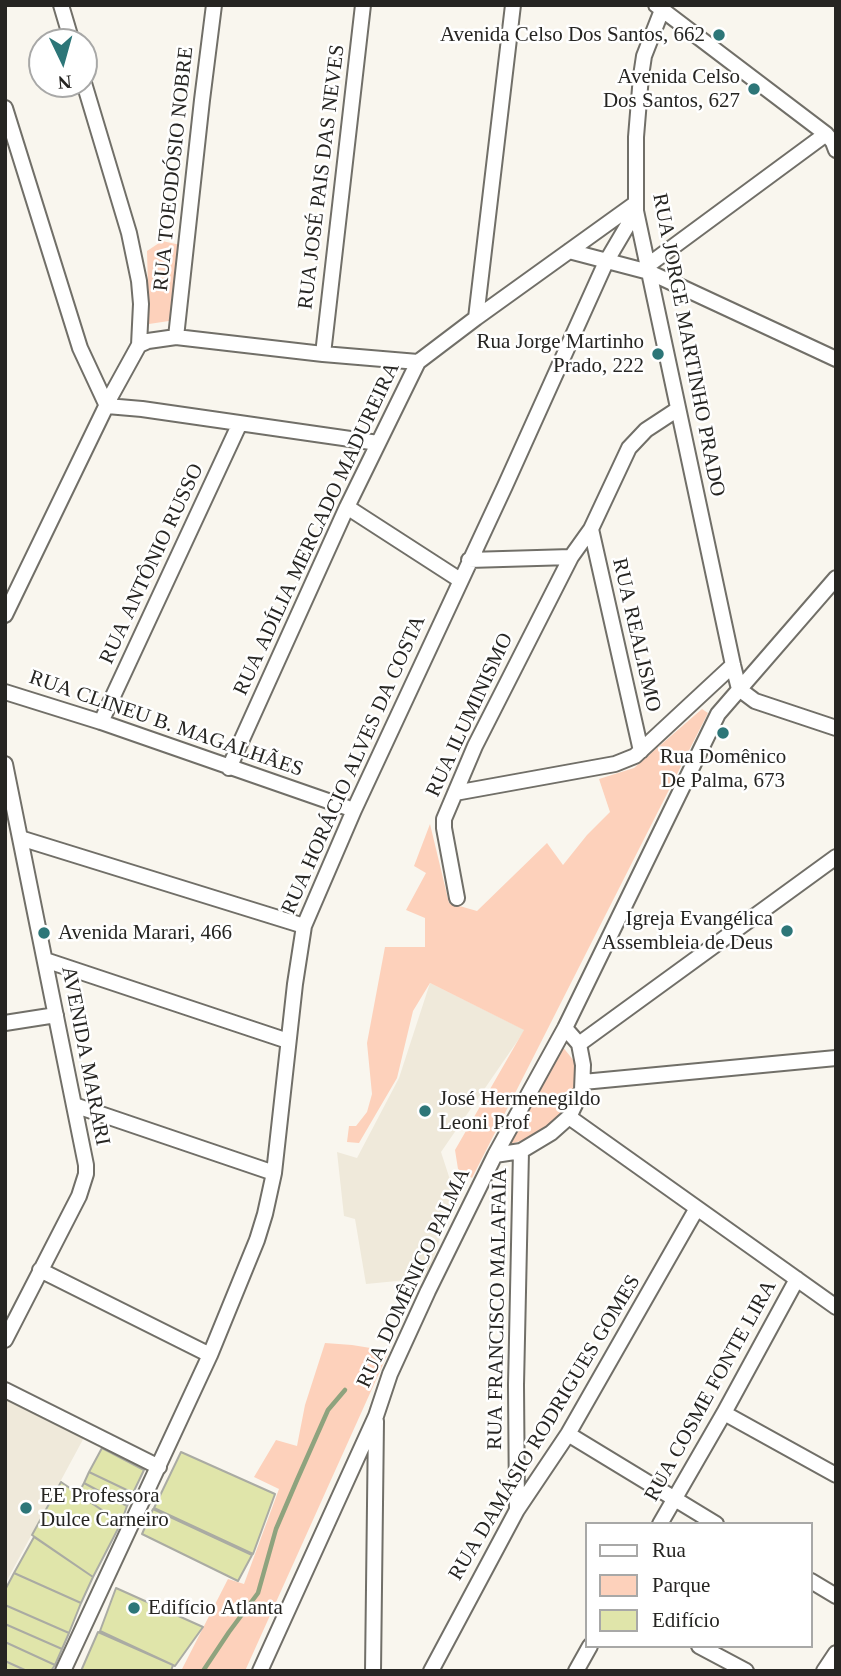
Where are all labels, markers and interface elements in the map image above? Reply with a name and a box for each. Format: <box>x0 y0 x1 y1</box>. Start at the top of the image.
place label: Avenida Celso Dos Santos, 662 <box>440 22 705 48</box>
marker: Avenida Celso Dos Santos, 662 <box>711 27 727 43</box>
north arrow <box>28 28 98 98</box>
street label: RUA JOSÉ PAIS DAS NEVES <box>293 43 351 311</box>
street label: RUA TOEODÓSIO NOBRE <box>149 45 199 293</box>
place label: Avenida Celso Dos Santos, 627 <box>603 64 740 114</box>
text: N <box>57 71 72 93</box>
marker: Avenida Celso Dos Santos, 627 <box>746 81 762 97</box>
street label: RUA JORGE MARTINHO PRADO <box>646 191 730 499</box>
place label: Rua Jorge Martinho Prado, 222 <box>476 329 644 379</box>
marker: Rua Jorge Martinho Prado, 222 <box>650 346 666 362</box>
street label: RUA ADÍLIA MERCADO MADUREIRA <box>229 358 405 700</box>
street label: RUA ANTÔNIO RUSSO <box>94 460 210 668</box>
street label: RUA REALISMO <box>606 556 666 714</box>
street label: RUA HORÁCIO ALVES DA COSTA <box>277 612 431 918</box>
street label: RUA ILUMINISMO <box>421 629 519 801</box>
street label: RUA CLINEU B. MAGALHÃES <box>26 665 306 783</box>
marker: Rua Domênico De Palma, 673 <box>715 725 731 741</box>
place label: Rua Domênico De Palma, 673 <box>660 744 786 794</box>
place label: Igreja Evangélica Assembleia de Deus <box>602 906 773 956</box>
place label: Avenida Marari, 466 <box>58 920 232 946</box>
marker: Igreja Evangélica Assembleia de Deus <box>779 923 795 939</box>
marker: Avenida Marari, 466 <box>36 925 52 941</box>
street label: AVENIDA MARARI <box>55 964 115 1148</box>
place label: José Hermenegildo Leoni Prof <box>439 1086 601 1136</box>
marker: José Hermenegildo Leoni Prof <box>417 1103 433 1119</box>
street label: RUA DOMÊNICO PALMA <box>352 1164 476 1392</box>
street label: RUA FRANCISCO MALAFAIA <box>483 1168 513 1450</box>
street label: RUA DAMÁSIO RODRIGUES GOMES <box>444 1271 646 1585</box>
street label: RUA COSME FONTE LIRA <box>640 1276 782 1506</box>
place label: EE Professora Dulce Carneiro <box>40 1483 169 1533</box>
marker: EE Professora Dulce Carneiro <box>18 1500 34 1516</box>
legend <box>586 1522 813 1648</box>
text: Rua <box>652 1538 686 1562</box>
text: Parque <box>652 1573 710 1597</box>
place label: Edifício Atlanta <box>148 1595 283 1621</box>
marker: Edifício Atlanta <box>126 1600 142 1616</box>
text: Edifício <box>652 1608 720 1632</box>

